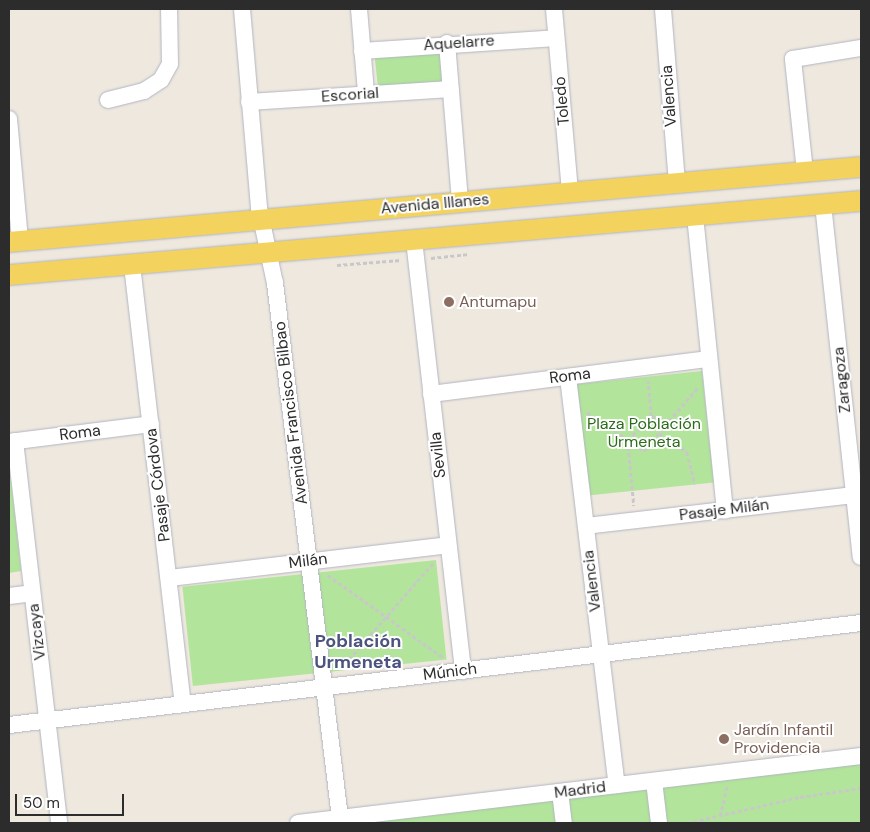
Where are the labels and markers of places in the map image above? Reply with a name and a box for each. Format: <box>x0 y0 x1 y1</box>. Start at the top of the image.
place label: Antumapu <box>459 292 536 312</box>
marker: Antumapu <box>443 296 455 308</box>
place label: Jardín Infantil Providencia <box>734 720 833 758</box>
marker: Jardín Infantil Providencia <box>718 733 730 745</box>

